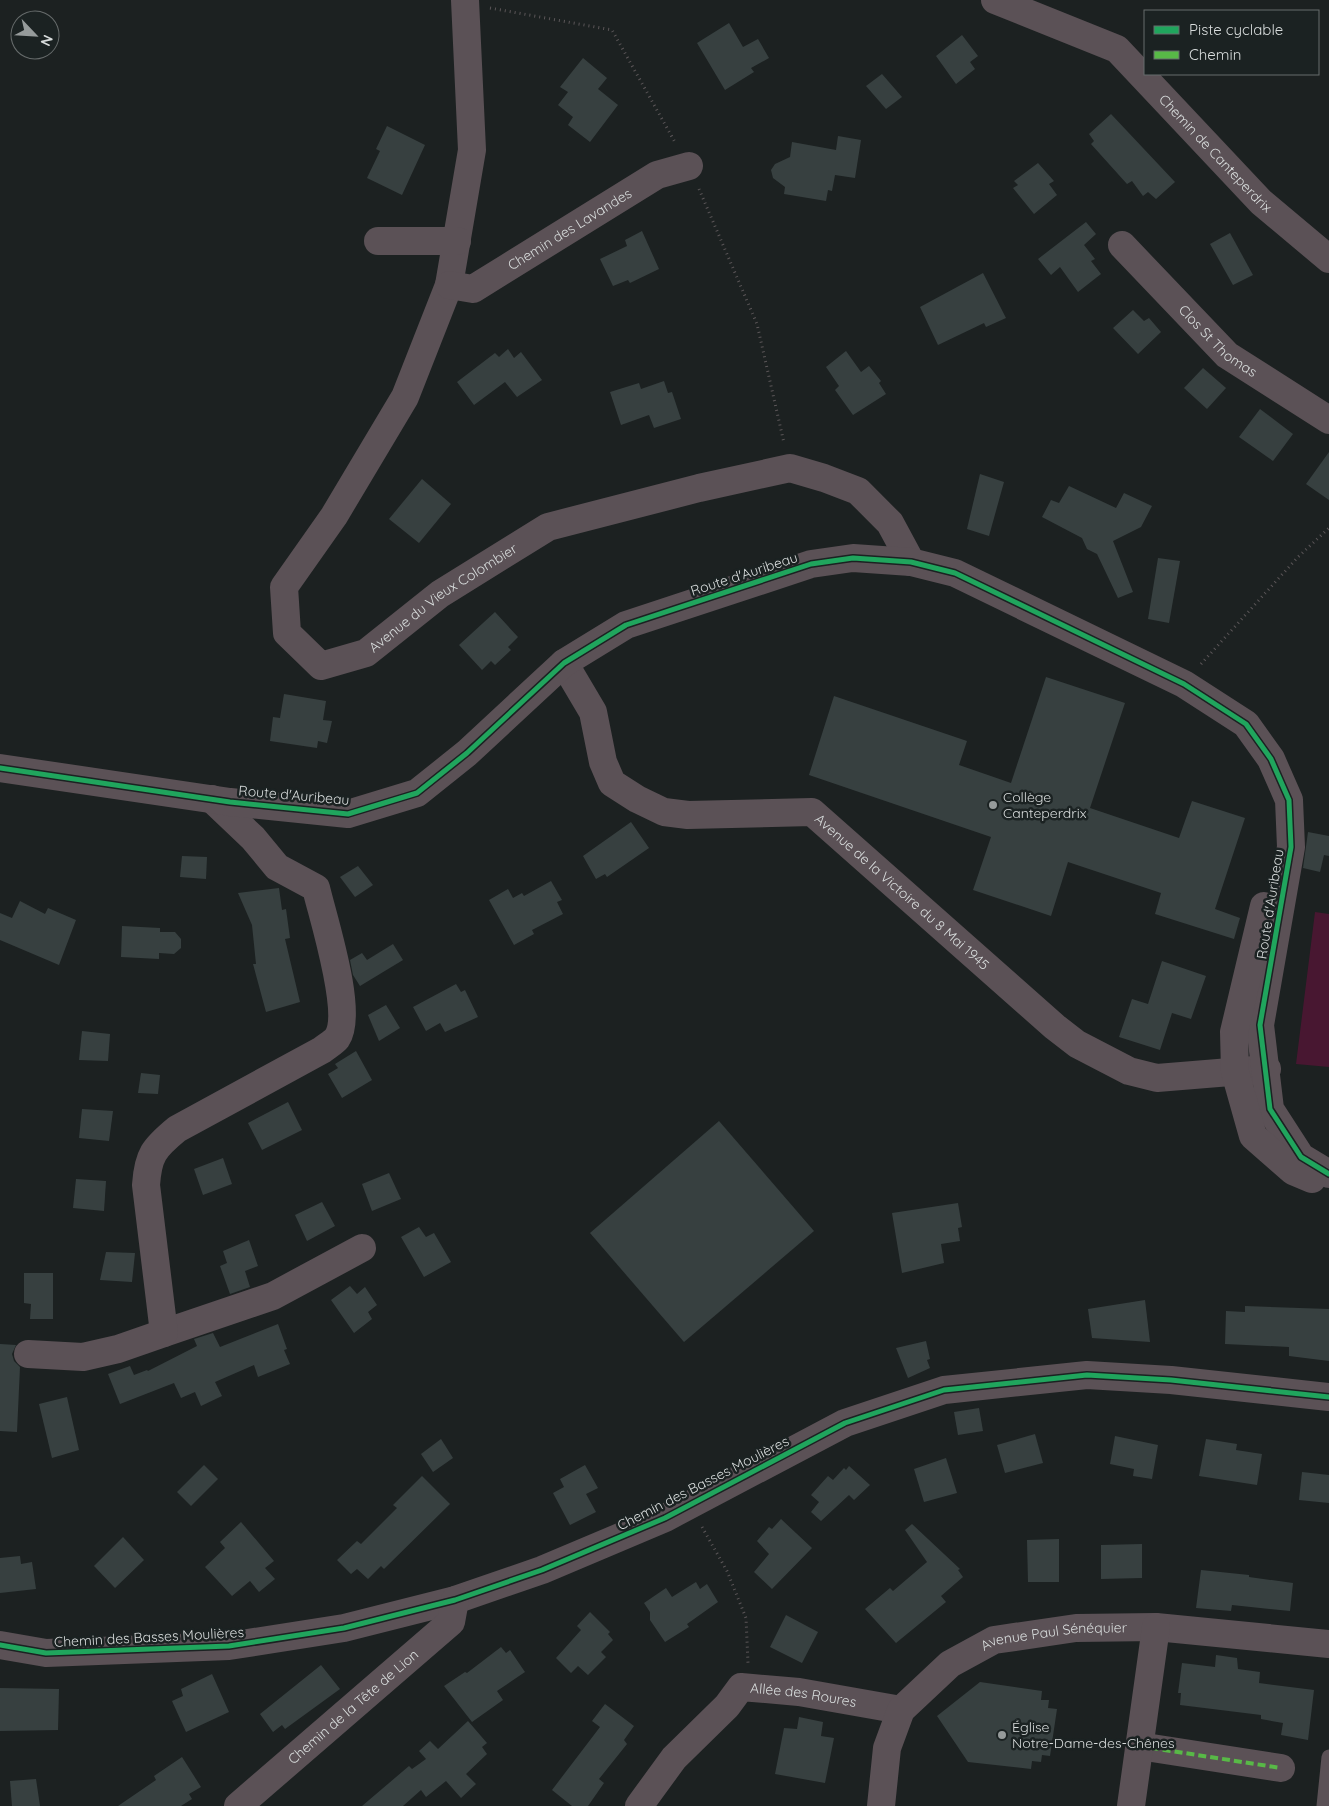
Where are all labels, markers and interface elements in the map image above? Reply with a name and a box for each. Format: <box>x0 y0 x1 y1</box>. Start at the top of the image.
north arrow <box>10 10 60 60</box>
legend <box>1144 10 1319 75</box>
text: Piste cyclable <box>1189 20 1283 39</box>
text: N <box>36 32 57 49</box>
text: Chemin <box>1189 45 1241 64</box>
street label: Chemin de Canteperdrix <box>1155 90 1276 217</box>
street label: Chemin des Lavandes <box>504 184 635 274</box>
street label: Clos St Thomas <box>1175 301 1261 381</box>
street label: Avenue du Vieux Colombier <box>365 539 521 656</box>
street label: Route d'Auribeau <box>688 548 800 600</box>
street label: Route d'Auribeau <box>238 781 350 809</box>
place label: Collège Canteperdrix <box>1003 788 1087 822</box>
marker: Collège Canteperdrix <box>987 799 999 811</box>
street label: Avenue de la Victoire du 8 Mai 1945 <box>811 810 993 974</box>
street label: Route d'Auribeau <box>1252 848 1288 960</box>
street label: Chemin des Basses Moulières <box>614 1432 792 1534</box>
street label: Avenue Paul Sénéquier <box>977 1618 1128 1655</box>
street label: Chemin des Basses Moulières <box>54 1623 244 1651</box>
street label: Chemin de la Tête de Lion <box>284 1645 422 1768</box>
street label: Allée des Roures <box>749 1679 858 1711</box>
place label: Église Notre-Dame-des-Chênes <box>1012 1718 1175 1752</box>
marker: Église Notre-Dame-des-Chênes <box>996 1729 1008 1741</box>

